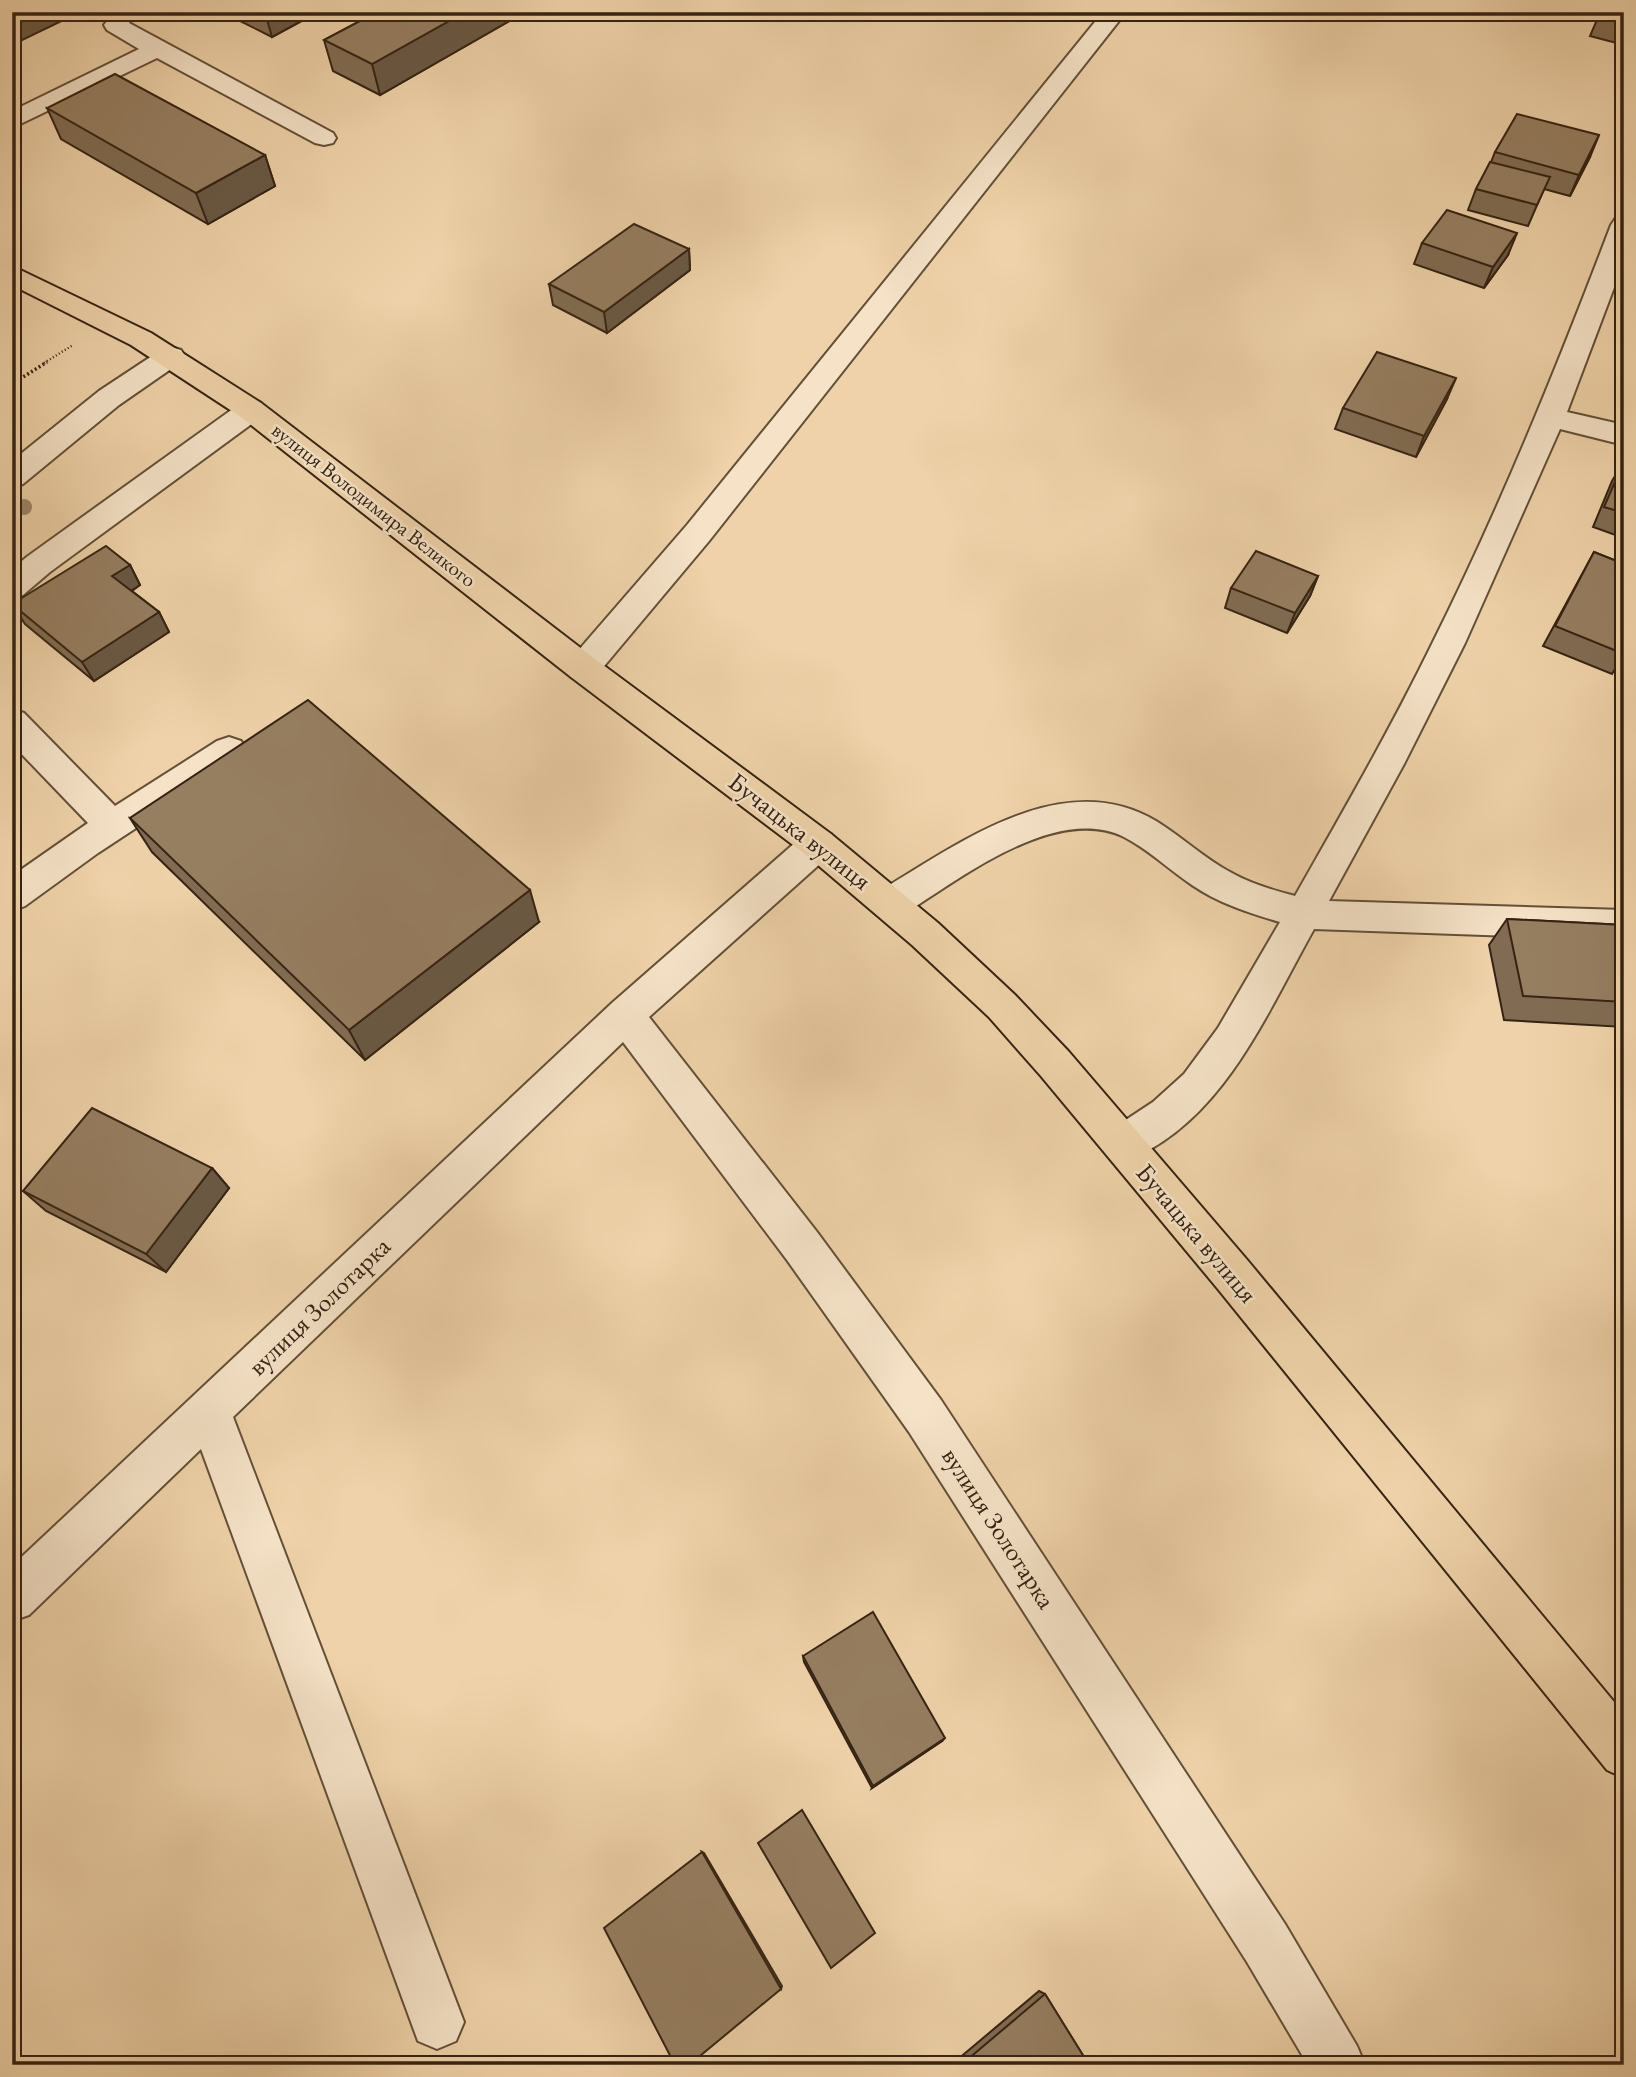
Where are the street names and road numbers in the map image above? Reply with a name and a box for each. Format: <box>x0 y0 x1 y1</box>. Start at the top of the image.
street label: вулиця Володимира Великого <box>267 416 482 593</box>
street label: Бучацька вулиця <box>722 765 878 897</box>
street label: Бучацька вулиця <box>1129 1156 1265 1310</box>
street label: вулиця Золотарка <box>240 1229 398 1383</box>
street label: вулиця Золотарка <box>934 1441 1064 1616</box>

